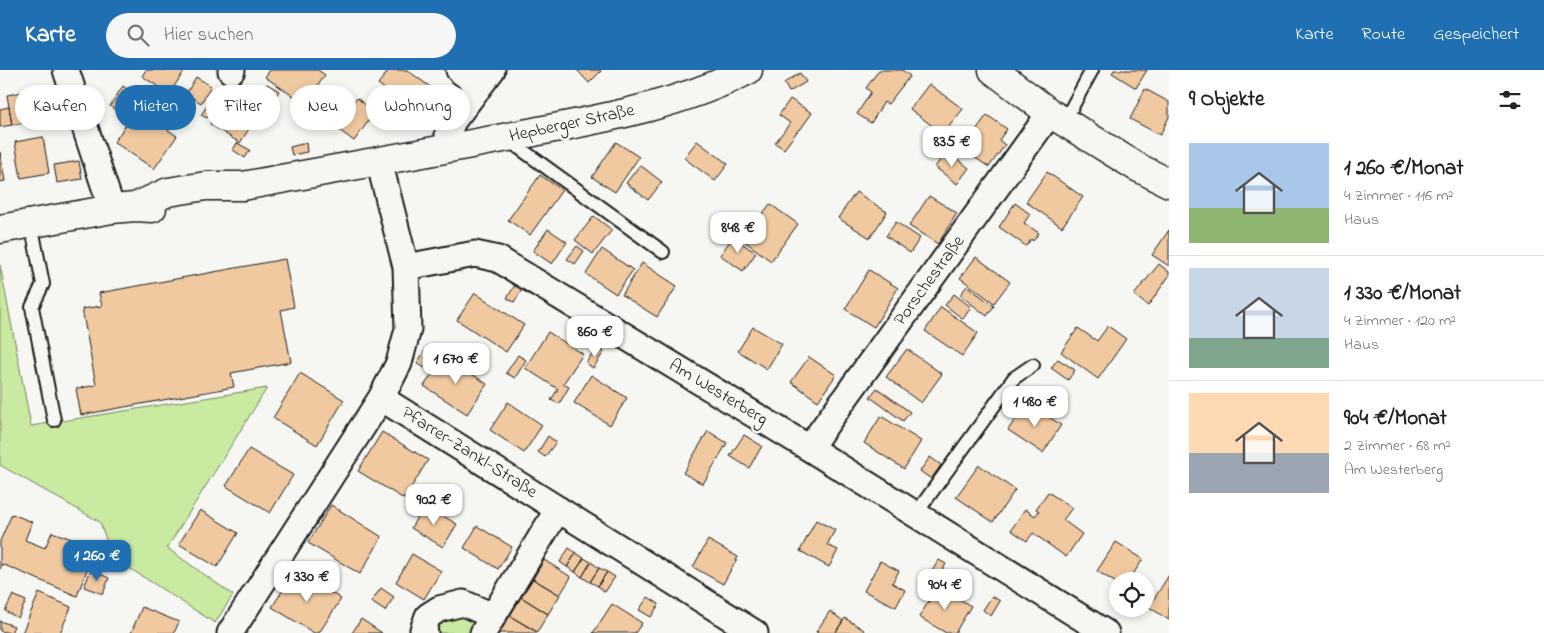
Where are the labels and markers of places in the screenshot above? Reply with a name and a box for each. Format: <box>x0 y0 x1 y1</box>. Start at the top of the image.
pin: 835 € <box>917 126 987 168</box>
pin: 848 € <box>703 212 773 254</box>
pin: 860 € <box>560 316 630 358</box>
pin: 1 670 € <box>410 342 502 385</box>
pin: 1 480 € <box>989 386 1081 428</box>
pin: 902 € <box>399 484 469 526</box>
pin: 1 260 € <box>51 540 143 582</box>
pin: 1 330 € <box>261 560 353 603</box>
pin: 904 € <box>910 568 980 611</box>

